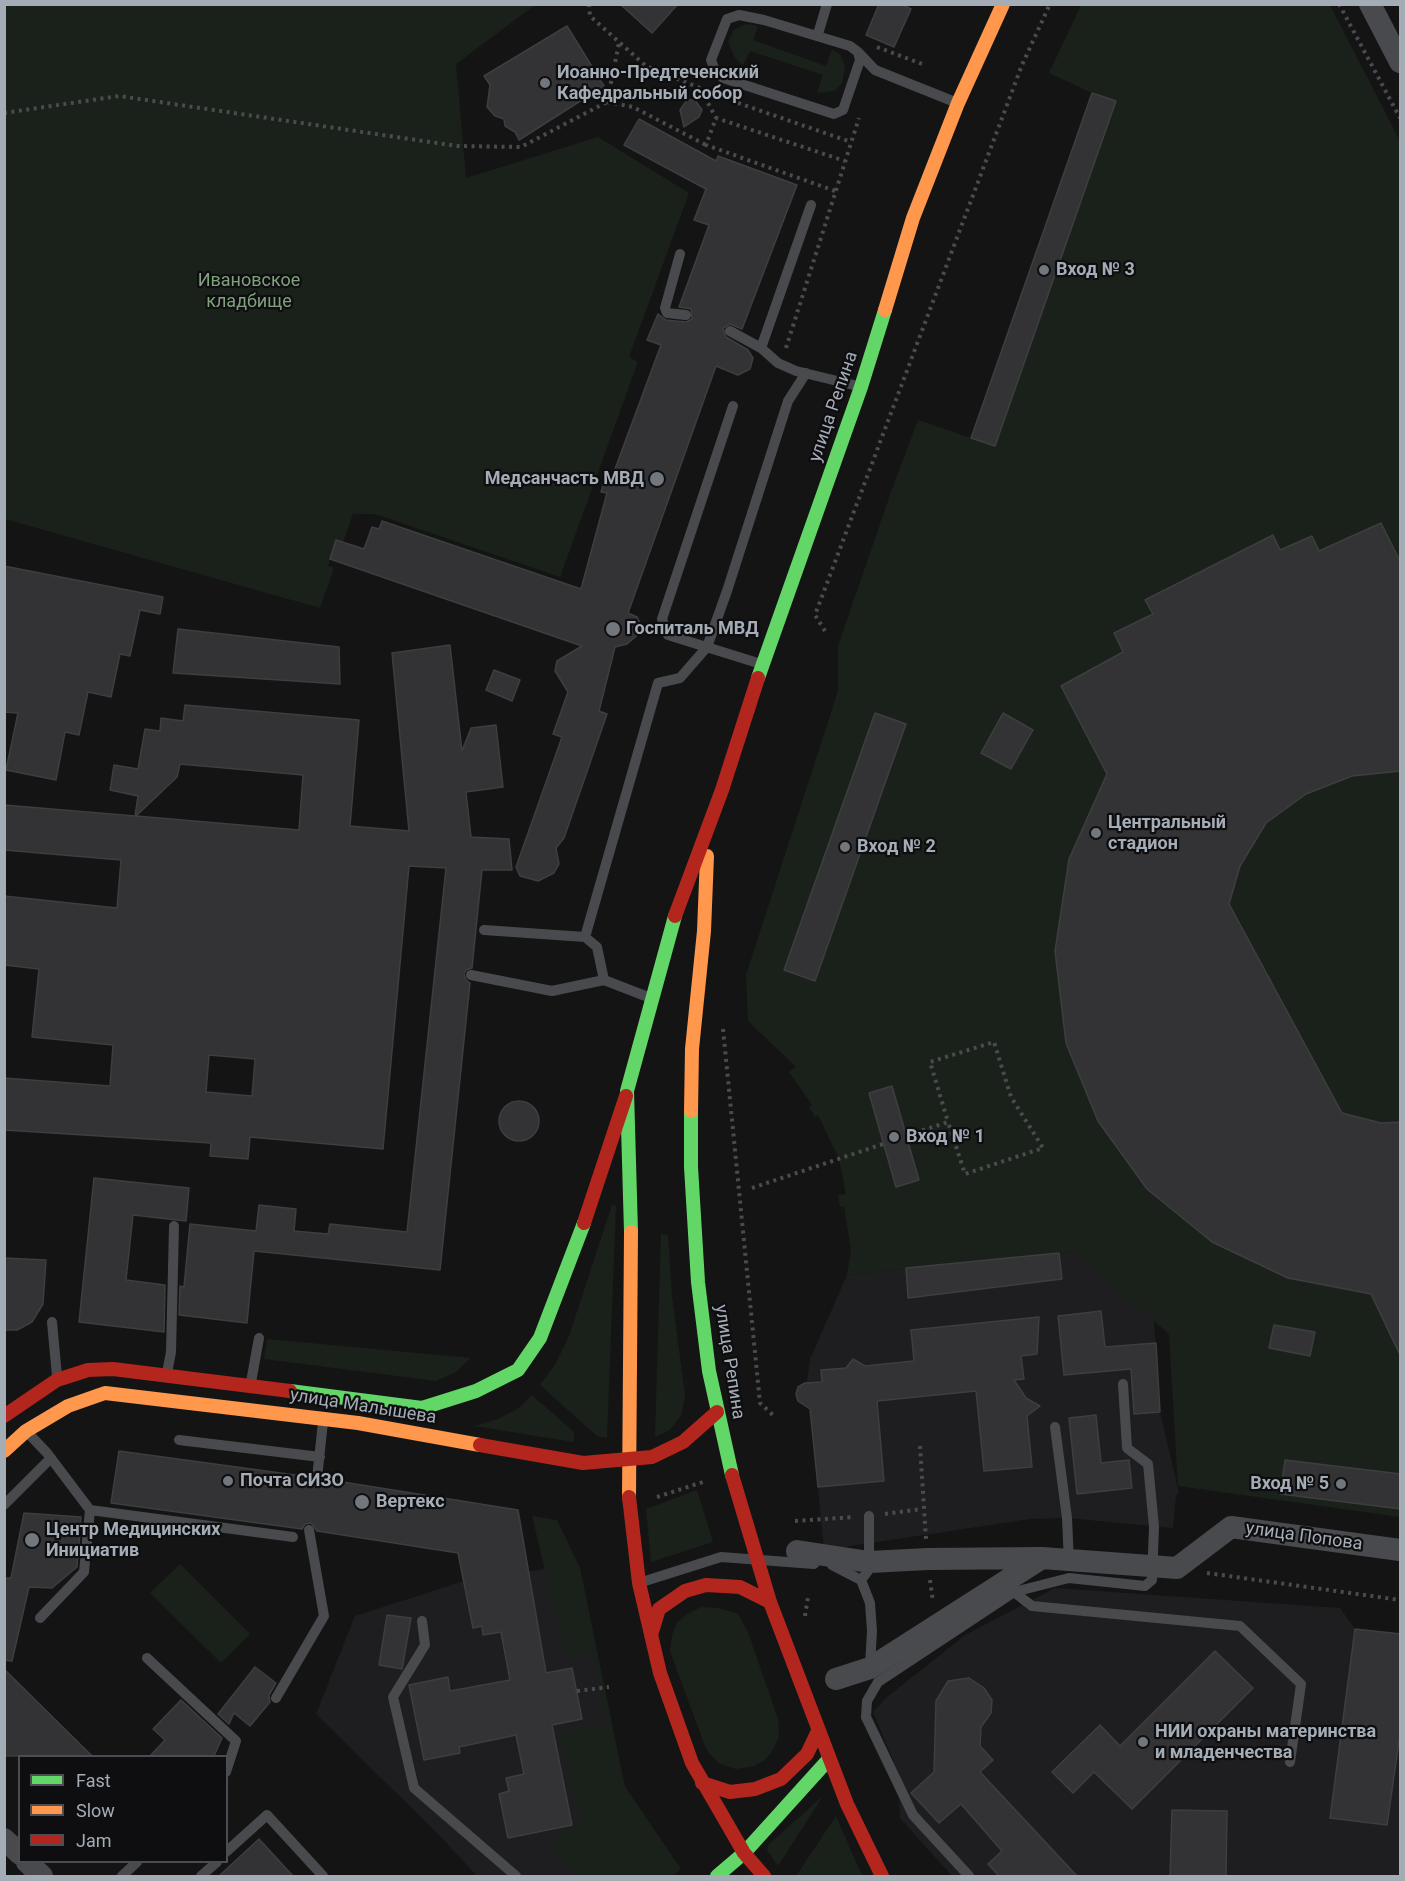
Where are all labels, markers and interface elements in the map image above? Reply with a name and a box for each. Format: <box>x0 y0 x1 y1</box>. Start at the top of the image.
place label: Иоанно-Предтеченский Кафедральный собор <box>557 62 759 104</box>
marker: Иоанно-Предтеченский Кафедральный собор <box>538 76 552 90</box>
place label: Вход № 3 <box>1056 259 1135 281</box>
marker: Вход № 3 <box>1037 263 1051 277</box>
park label: Ивановское кладбище <box>198 270 300 312</box>
street label: улица Репина <box>805 349 863 465</box>
place label: Медсанчасть МВД <box>485 468 644 490</box>
marker: Медсанчасть МВД <box>648 470 666 488</box>
place label: Госпиталь МВД <box>626 618 759 640</box>
marker: Госпиталь МВД <box>604 620 622 638</box>
place label: Центральный стадион <box>1108 812 1226 854</box>
marker: Центральный стадион <box>1089 826 1103 840</box>
place label: Вход № 2 <box>857 836 936 858</box>
marker: Вход № 2 <box>838 840 852 854</box>
place label: Вход № 1 <box>906 1126 985 1148</box>
marker: Вход № 1 <box>887 1130 901 1144</box>
street label: улица Репина <box>709 1303 749 1421</box>
street label: улица Малышева <box>288 1385 438 1429</box>
place label: Почта СИЗО <box>240 1470 344 1492</box>
place label: Вход № 5 <box>1250 1473 1329 1495</box>
marker: Почта СИЗО <box>221 1474 235 1488</box>
marker: Вход № 5 <box>1334 1477 1348 1491</box>
place label: Вертекс <box>376 1491 445 1513</box>
marker: Вертекс <box>353 1493 371 1511</box>
street label: улица Попова <box>1244 1518 1364 1556</box>
place label: Центр Медицинских Инициатив <box>46 1519 220 1562</box>
marker: Центр Медицинских Инициатив <box>23 1531 41 1549</box>
place label: НИИ охраны материнства и младенчества <box>1155 1721 1376 1764</box>
marker: НИИ охраны материнства и младенчества <box>1136 1735 1150 1749</box>
legend <box>18 1755 228 1863</box>
text: Fast <box>76 1770 111 1791</box>
text: Slow <box>76 1800 115 1821</box>
text: Jam <box>76 1830 112 1851</box>

